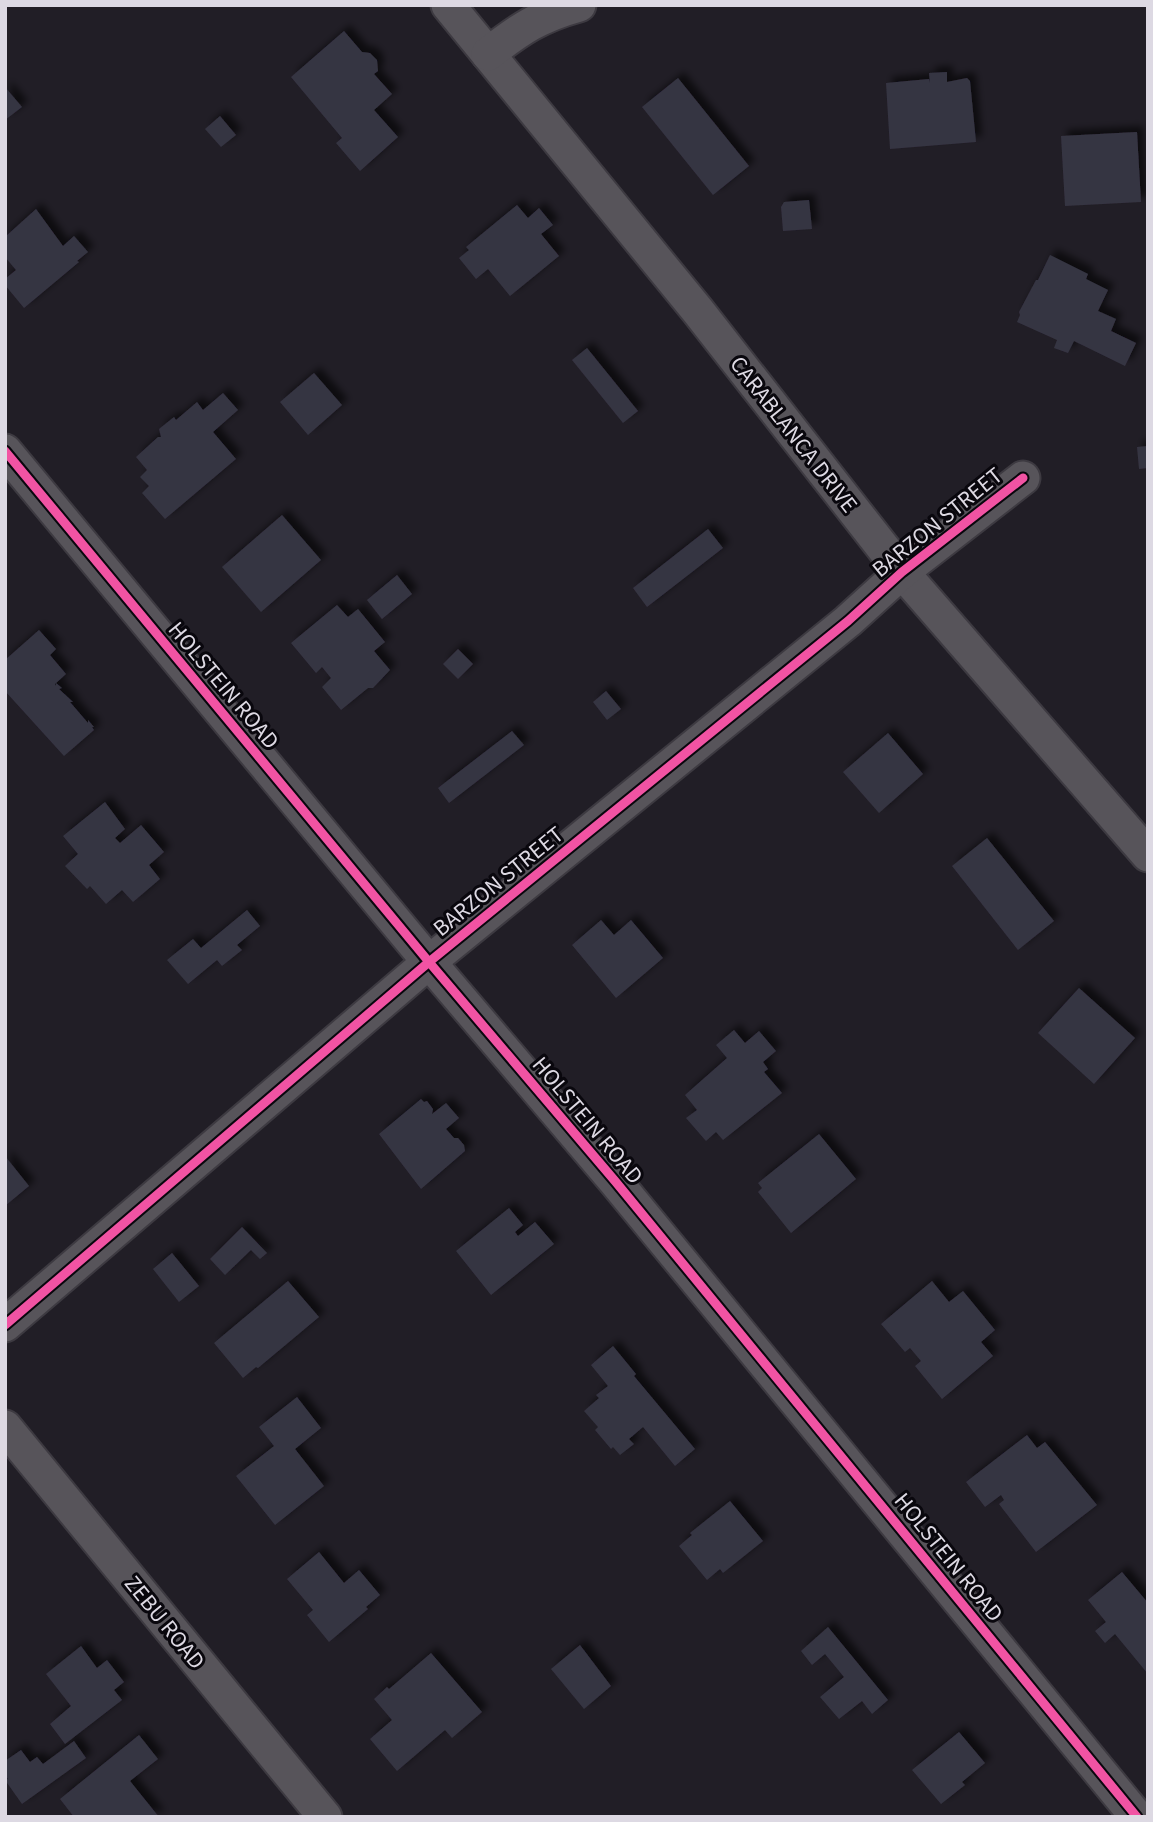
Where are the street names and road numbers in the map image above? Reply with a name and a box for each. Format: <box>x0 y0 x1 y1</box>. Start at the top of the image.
street label: CARABLANCA DRIVE <box>722 349 865 520</box>
street label: BARZON STREET <box>865 459 1010 585</box>
street label: HOLSTEIN ROAD <box>160 614 287 756</box>
street label: BARZON STREET <box>426 818 571 944</box>
street label: HOLSTEIN ROAD <box>524 1049 651 1191</box>
street label: HOLSTEIN ROAD <box>886 1486 1011 1629</box>
street label: ZEBU ROAD <box>116 1568 213 1676</box>

